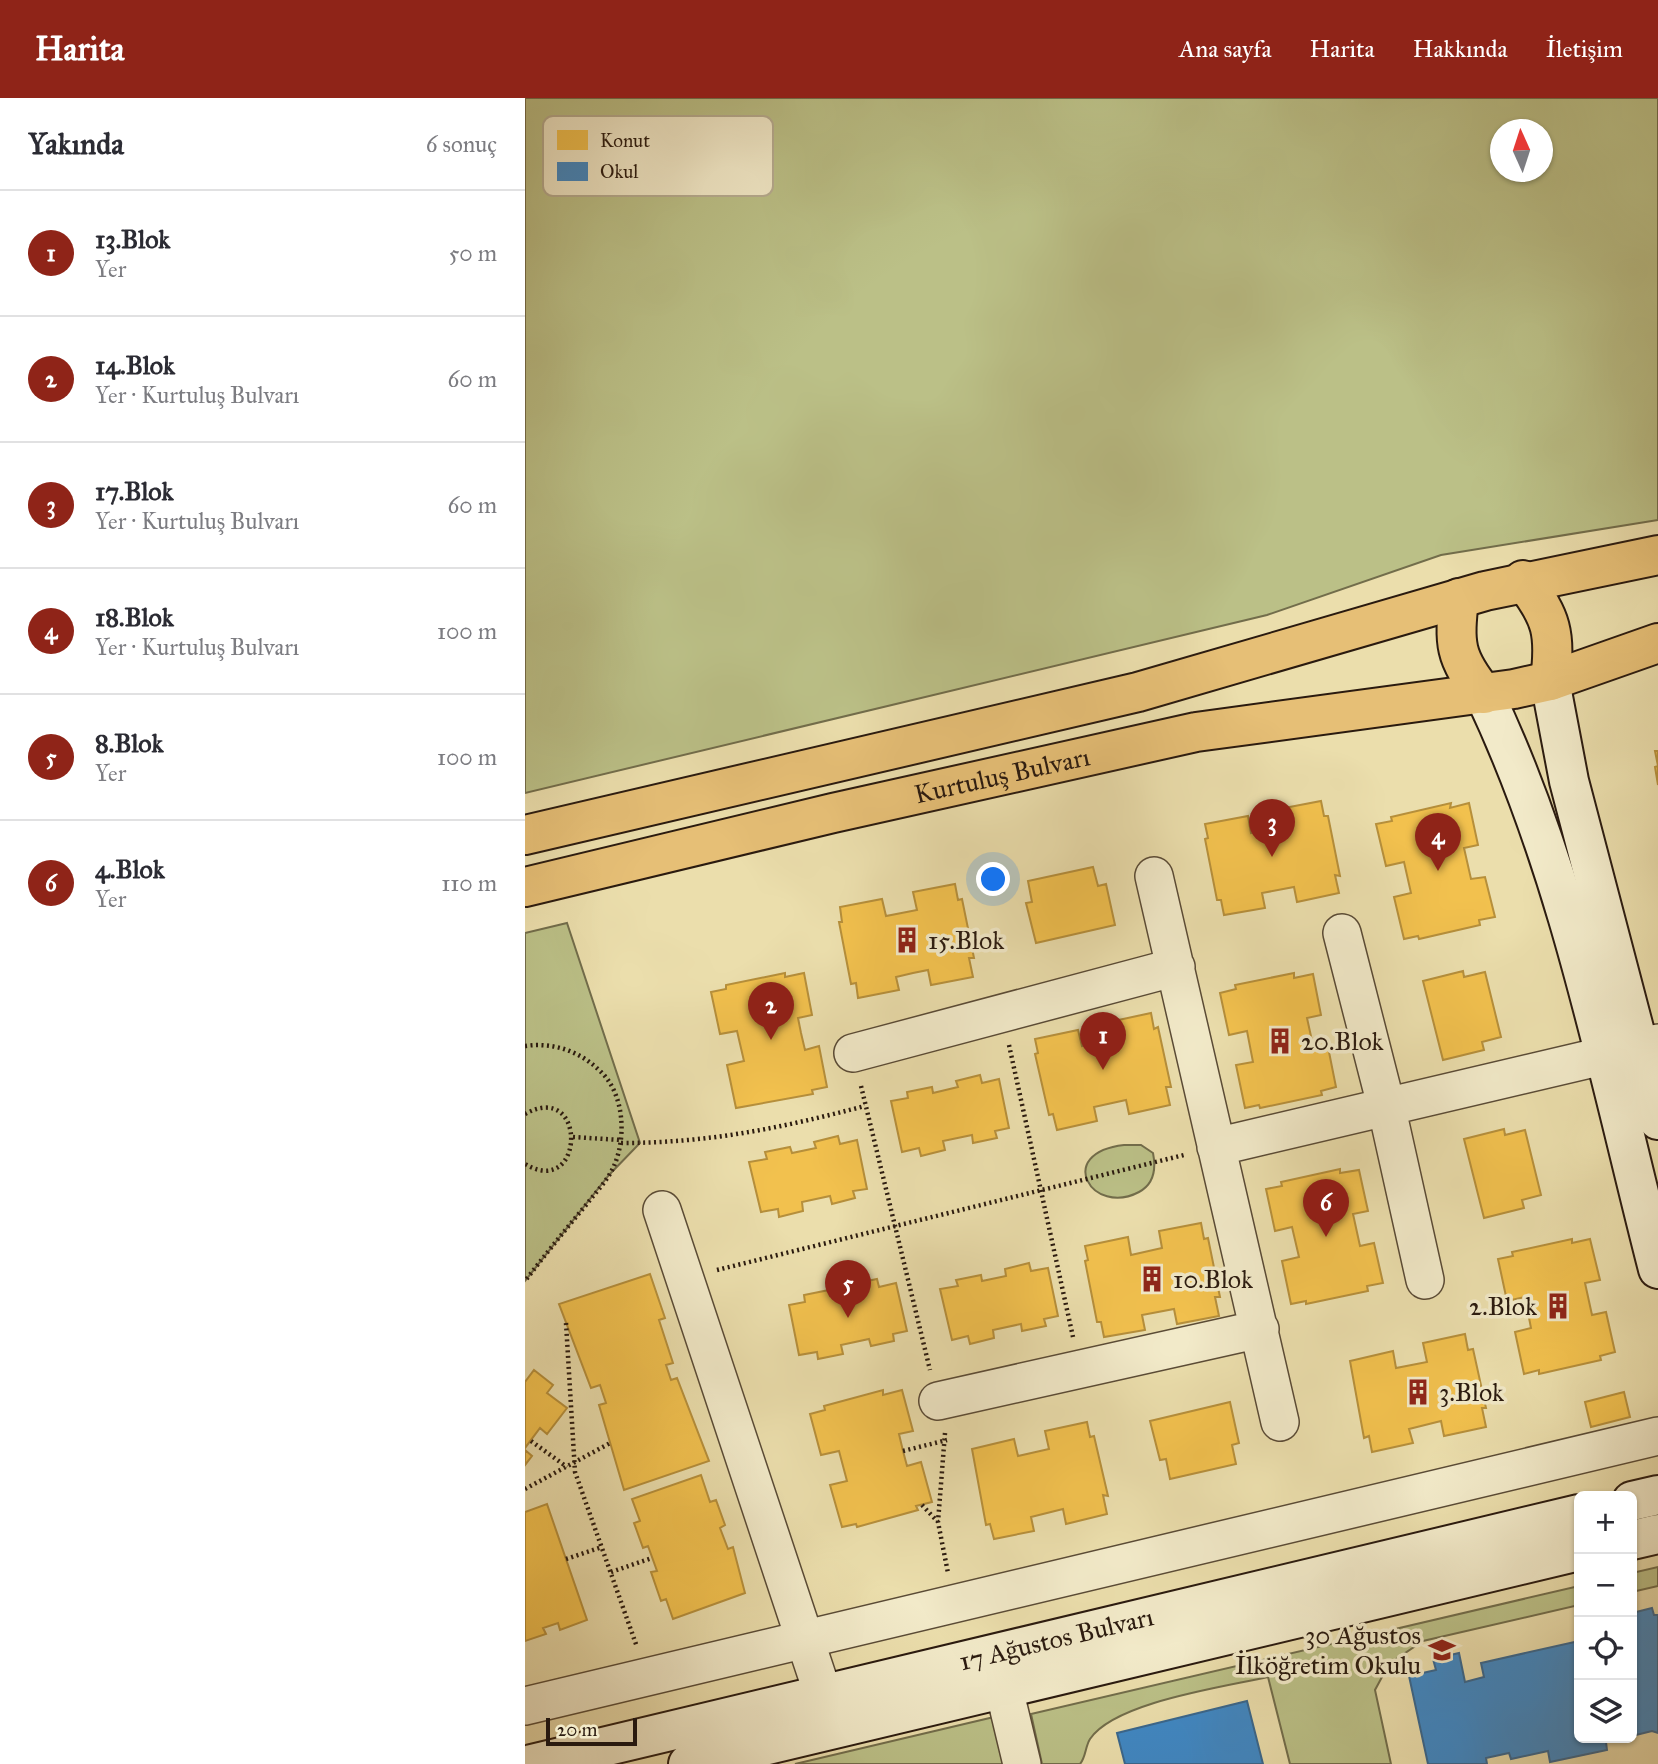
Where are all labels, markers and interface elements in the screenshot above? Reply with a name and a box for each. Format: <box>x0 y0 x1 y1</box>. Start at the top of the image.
text: Harita <box>35 29 125 69</box>
text: Ana sayfa <box>1179 34 1272 64</box>
text: Harita <box>1310 34 1375 64</box>
text: Hakkında <box>1413 34 1508 64</box>
text: İletişim <box>1546 34 1623 64</box>
legend <box>543 116 773 196</box>
north arrow <box>1490 119 1553 182</box>
text: Yakında <box>28 126 124 162</box>
text: Konut <box>600 129 650 152</box>
text: 6 sonuç <box>426 130 497 158</box>
text: Okul <box>600 160 639 183</box>
text: 13.Blok <box>95 223 170 255</box>
text: 1 <box>46 239 56 267</box>
text: 50 m <box>449 239 497 267</box>
text: Yer <box>95 255 126 283</box>
text: 14.Blok <box>95 349 175 381</box>
text: 2 <box>45 365 57 393</box>
text: 60 m <box>448 365 497 393</box>
text: Yer · Kurtuluş Bulvarı <box>95 381 299 409</box>
text: 17.Blok <box>95 475 174 507</box>
text: 3 <box>46 491 56 519</box>
text: 60 m <box>448 491 497 519</box>
text: Yer · Kurtuluş Bulvarı <box>95 507 299 535</box>
text: 18.Blok <box>95 601 174 633</box>
text: 4 <box>45 617 57 645</box>
text: 100 m <box>437 617 497 645</box>
text: Yer · Kurtuluş Bulvarı <box>95 633 299 661</box>
text: 8.Blok <box>95 727 164 759</box>
street label: Kurtuluş Bulvarı <box>911 740 1093 810</box>
text: 5 <box>46 743 56 771</box>
text: 100 m <box>437 743 497 771</box>
text: Yer <box>95 759 126 787</box>
pin: 3 <box>1249 799 1295 857</box>
pin: 4 <box>1415 813 1461 871</box>
text: 4.Blok <box>95 853 165 885</box>
your location <box>976 862 1010 896</box>
text: 6 <box>45 869 57 897</box>
text: 110 m <box>441 869 497 897</box>
text: Yer <box>95 885 126 913</box>
place label: 15.Blok <box>928 924 1005 956</box>
building icon: 15.Blok <box>892 925 922 955</box>
pin: 2 <box>748 982 794 1040</box>
pin: 1 <box>1080 1012 1126 1070</box>
place label: 20.Blok <box>1301 1025 1385 1057</box>
building icon: 20.Blok <box>1265 1026 1295 1056</box>
pin: 6 <box>1303 1179 1349 1237</box>
pin: 5 <box>825 1260 871 1318</box>
place label: 10.Blok <box>1173 1263 1254 1295</box>
building icon: 10.Blok <box>1137 1264 1167 1294</box>
place label: 2.Blok <box>1469 1290 1538 1322</box>
building icon: 2.Blok <box>1543 1291 1573 1321</box>
place label: 3.Blok <box>1439 1376 1505 1408</box>
building icon: 3.Blok <box>1403 1377 1433 1407</box>
map controls <box>1574 1491 1637 1743</box>
button: + <box>1574 1491 1637 1554</box>
button: − <box>1574 1554 1637 1617</box>
street label: 17 Ağustos Bulvarı <box>956 1600 1157 1677</box>
button: locate <box>1574 1617 1637 1680</box>
place label: 30 Ağustos İlköğretim Okulu <box>1235 1619 1421 1681</box>
school or university icon: 30 Ağustos İlköğretim Okulu <box>1427 1635 1457 1665</box>
button: layers <box>1574 1680 1637 1743</box>
scale bar <box>546 1715 637 1747</box>
text: 20 m <box>557 1718 598 1741</box>

